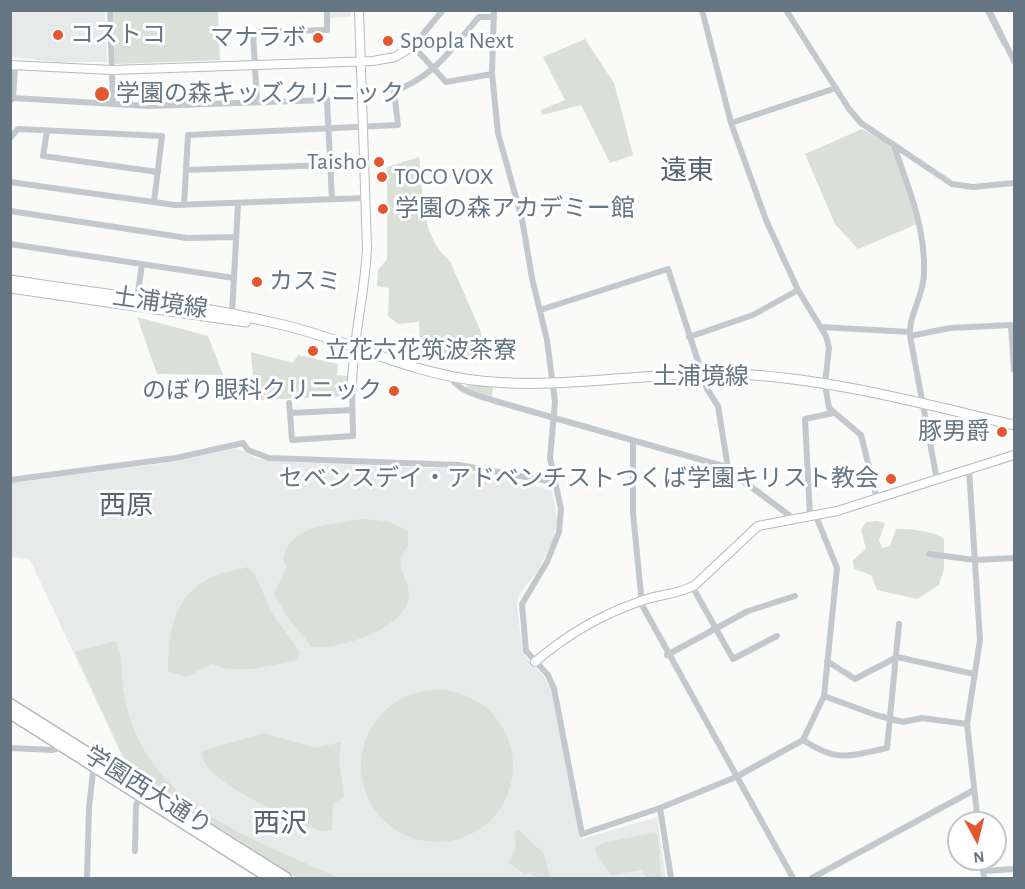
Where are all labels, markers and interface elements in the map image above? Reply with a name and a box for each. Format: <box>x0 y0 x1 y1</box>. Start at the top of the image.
place label: コストコ <box>70 21 166 49</box>
place label: マナラボ <box>210 24 306 52</box>
place label: Spopla Next <box>400 27 514 55</box>
marker: コストコ <box>51 28 65 42</box>
marker: マナラボ <box>311 31 325 45</box>
marker: Spopla Next <box>381 34 395 48</box>
place label: 学園の森キッズクリニック <box>116 80 404 108</box>
marker: 学園の森キッズクリニック <box>93 85 111 103</box>
place label: Taisho <box>307 148 367 176</box>
marker: Taisho <box>372 155 386 169</box>
district label: 遠東 <box>660 155 714 187</box>
place label: TOCO VOX <box>394 163 494 191</box>
marker: TOCO VOX <box>375 170 389 184</box>
place label: 学園の森アカデミー館 <box>395 195 635 223</box>
marker: 学園の森アカデミー館 <box>376 202 390 216</box>
place label: カスミ <box>269 268 341 296</box>
marker: カスミ <box>250 275 264 289</box>
street label: 土浦境線 <box>110 282 210 324</box>
place label: 立花六花筑波茶寮 <box>325 337 517 365</box>
marker: 立花六花筑波茶寮 <box>306 344 320 358</box>
street label: 土浦境線 <box>653 363 749 391</box>
place label: のぼり眼科クリニック <box>142 377 382 405</box>
marker: のぼり眼科クリニック <box>387 384 401 398</box>
place label: 豚男爵 <box>918 418 990 446</box>
marker: 豚男爵 <box>995 425 1009 439</box>
place label: セベンスデイ・アドベンチストつくば学園キリスト教会 <box>279 465 879 493</box>
marker: セベンスデイ・アドベンチストつくば学園キリスト教会 <box>884 472 898 486</box>
district label: 西原 <box>99 490 153 522</box>
street label: 学園西大通り <box>79 741 217 841</box>
district label: 西沢 <box>253 808 307 840</box>
north arrow <box>947 811 1007 871</box>
text: N <box>972 848 985 865</box>

